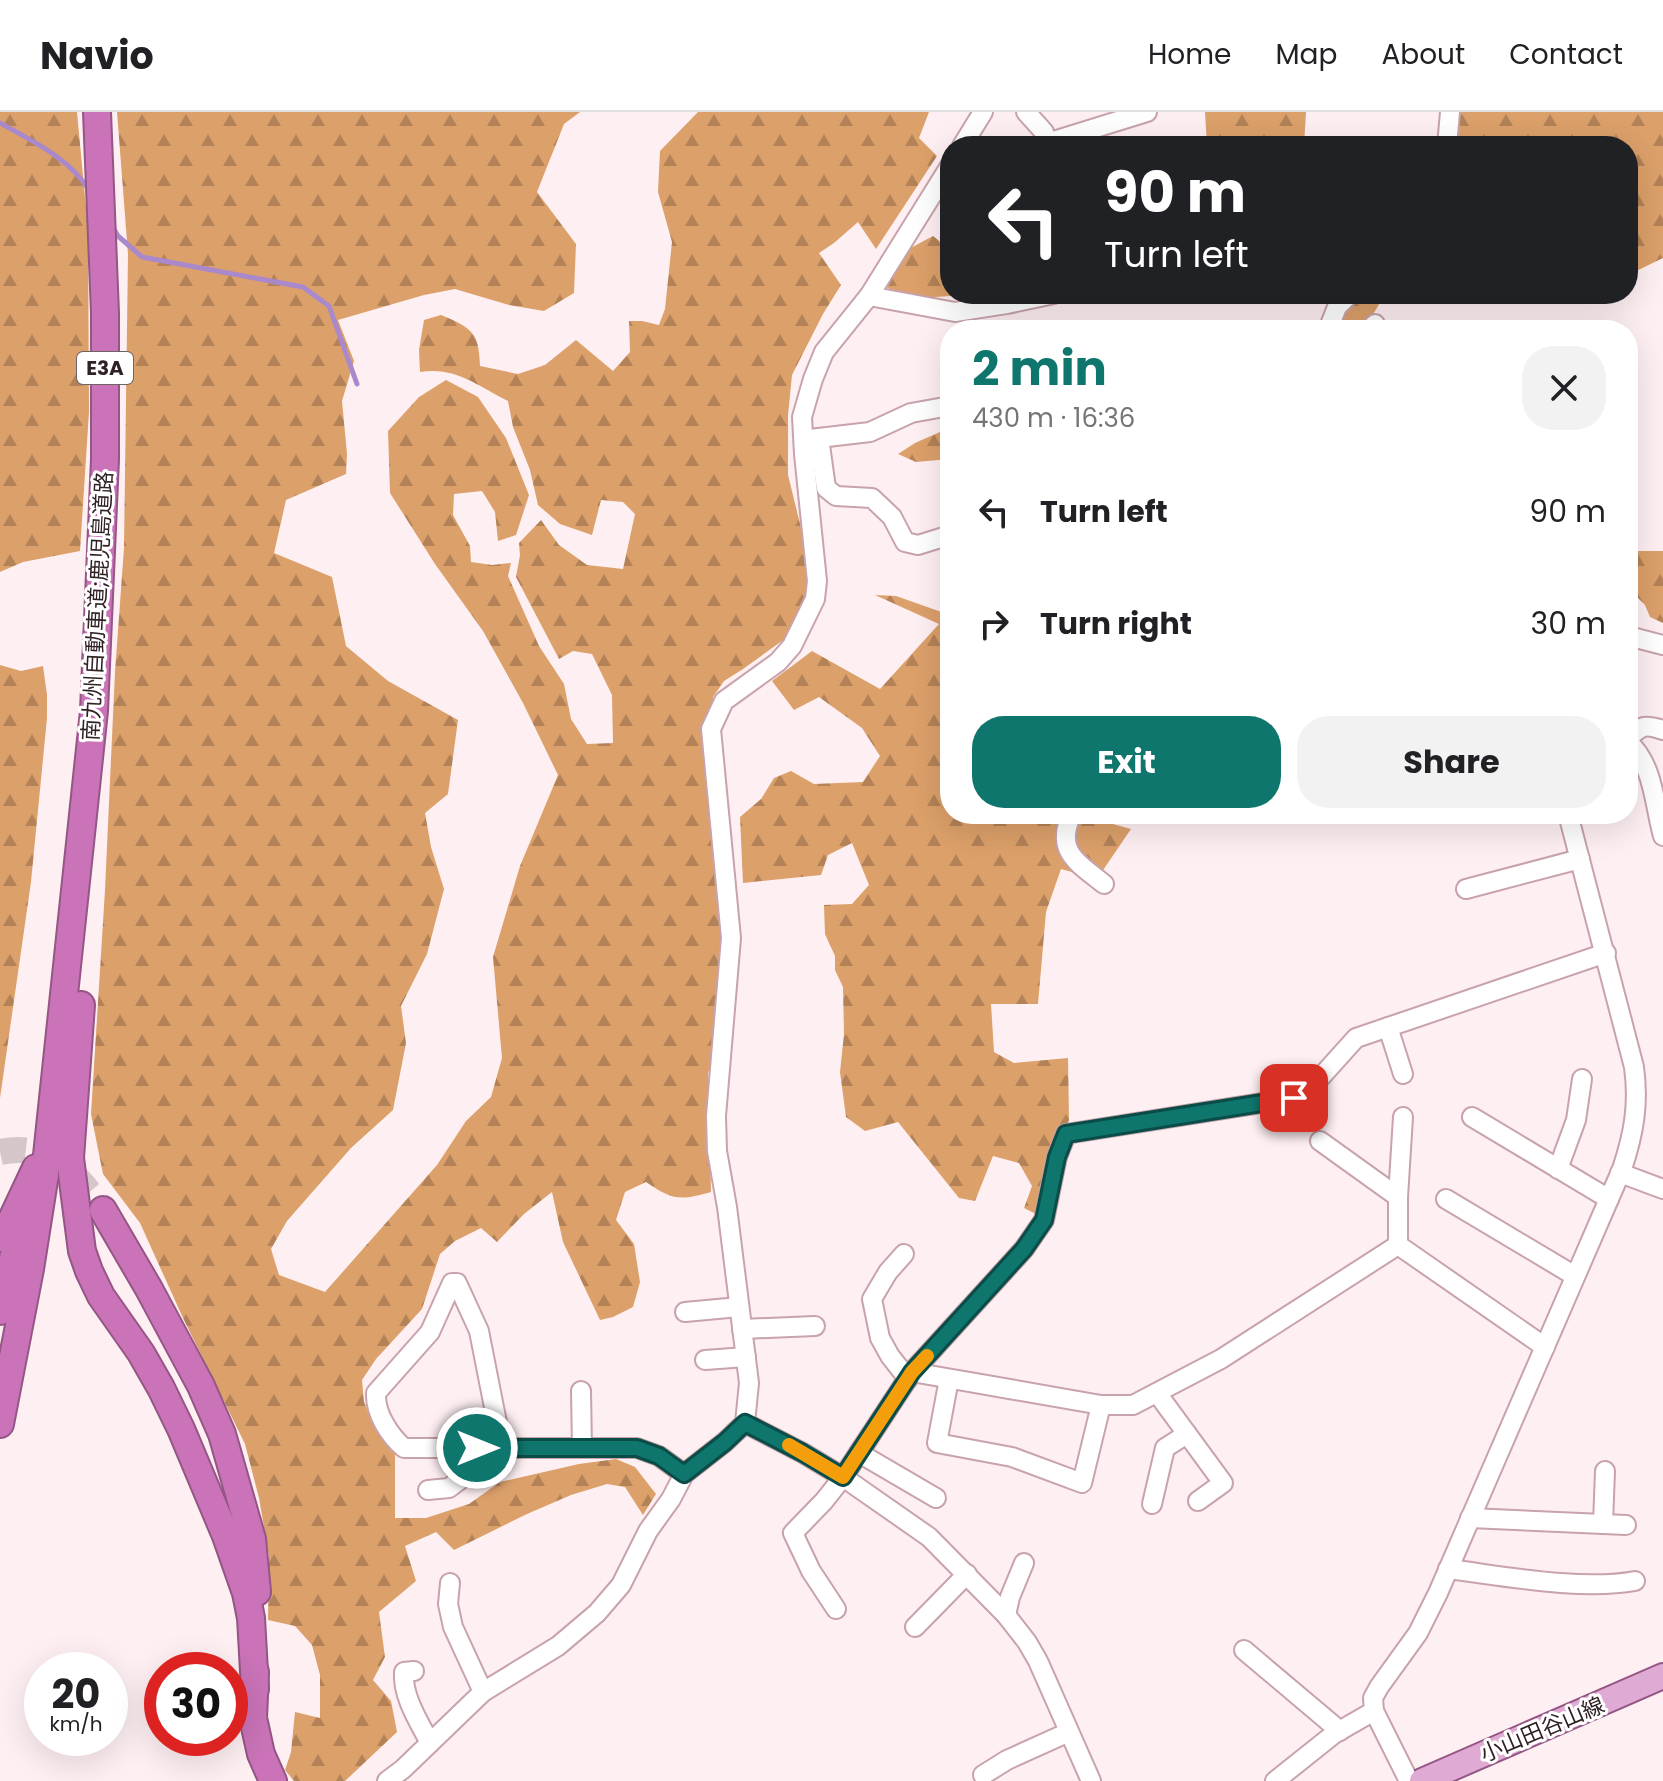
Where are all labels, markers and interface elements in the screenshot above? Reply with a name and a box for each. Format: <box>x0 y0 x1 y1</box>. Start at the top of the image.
text: Navio <box>40 29 154 82</box>
text: Home <box>1148 35 1231 74</box>
text: Map <box>1275 35 1337 74</box>
text: About <box>1381 35 1465 74</box>
text: Contact <box>1509 35 1623 74</box>
text: 90 m <box>1104 153 1246 232</box>
icon: left <box>972 168 1076 272</box>
text: Turn left <box>1104 229 1249 280</box>
text: 2 min <box>972 335 1107 402</box>
button: close <box>1522 346 1606 430</box>
road number: E3A <box>77 352 133 384</box>
text: 430 m · 16:36 <box>972 400 1135 436</box>
street label: 南九州自動車道;鹿児島道路 <box>75 470 120 742</box>
icon: left <box>972 490 1016 534</box>
text: Turn left <box>1040 490 1168 533</box>
text: 90 m <box>1529 490 1606 533</box>
icon: right <box>972 602 1016 646</box>
text: Turn right <box>1040 602 1192 645</box>
text: 30 m <box>1531 602 1606 645</box>
button: Exit <box>972 716 1281 808</box>
button: Share <box>1297 716 1606 808</box>
pin <box>1260 1064 1328 1132</box>
icon: arrive <box>1272 1076 1316 1120</box>
position arrow <box>435 1406 519 1490</box>
speed limit sign: 30 <box>144 1652 248 1756</box>
text: 20 <box>52 1666 100 1722</box>
street label: 小山田谷山線 <box>1475 1689 1609 1770</box>
text: km/h <box>49 1710 103 1738</box>

